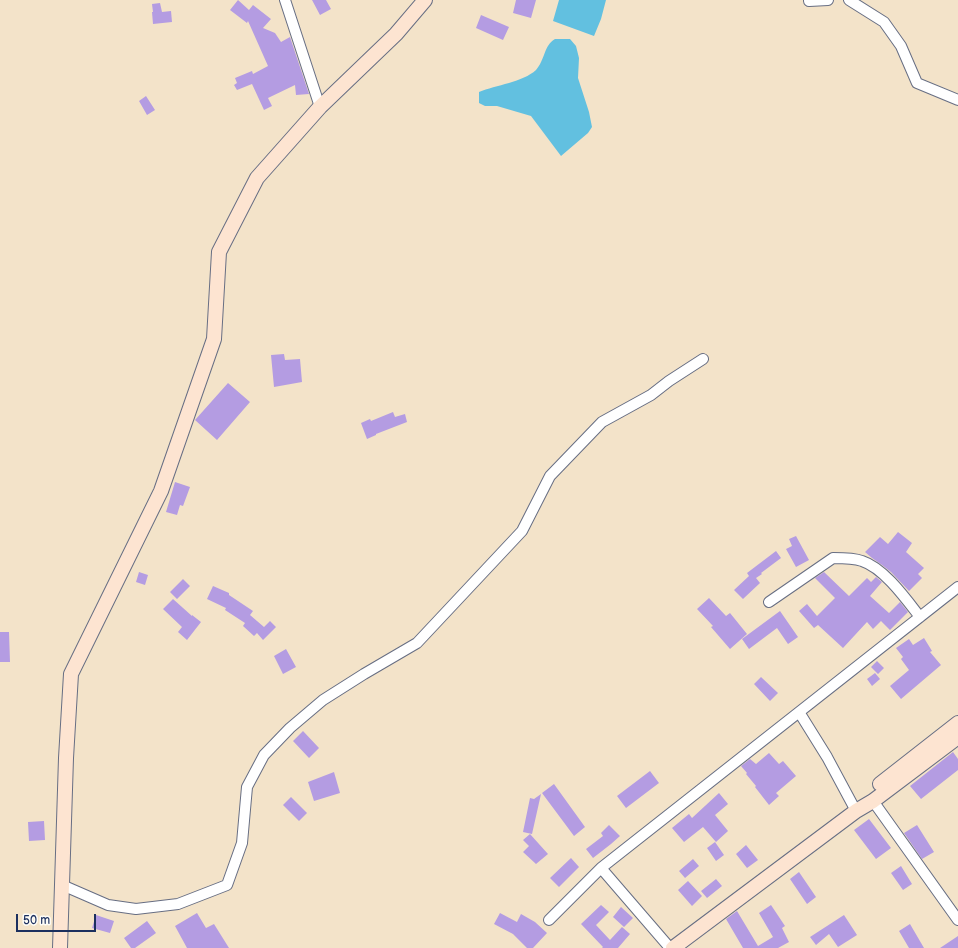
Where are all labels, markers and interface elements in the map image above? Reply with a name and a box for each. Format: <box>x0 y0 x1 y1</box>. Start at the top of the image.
scale bar <box>18 906 98 932</box>
text: 50 m <box>23 913 50 928</box>

